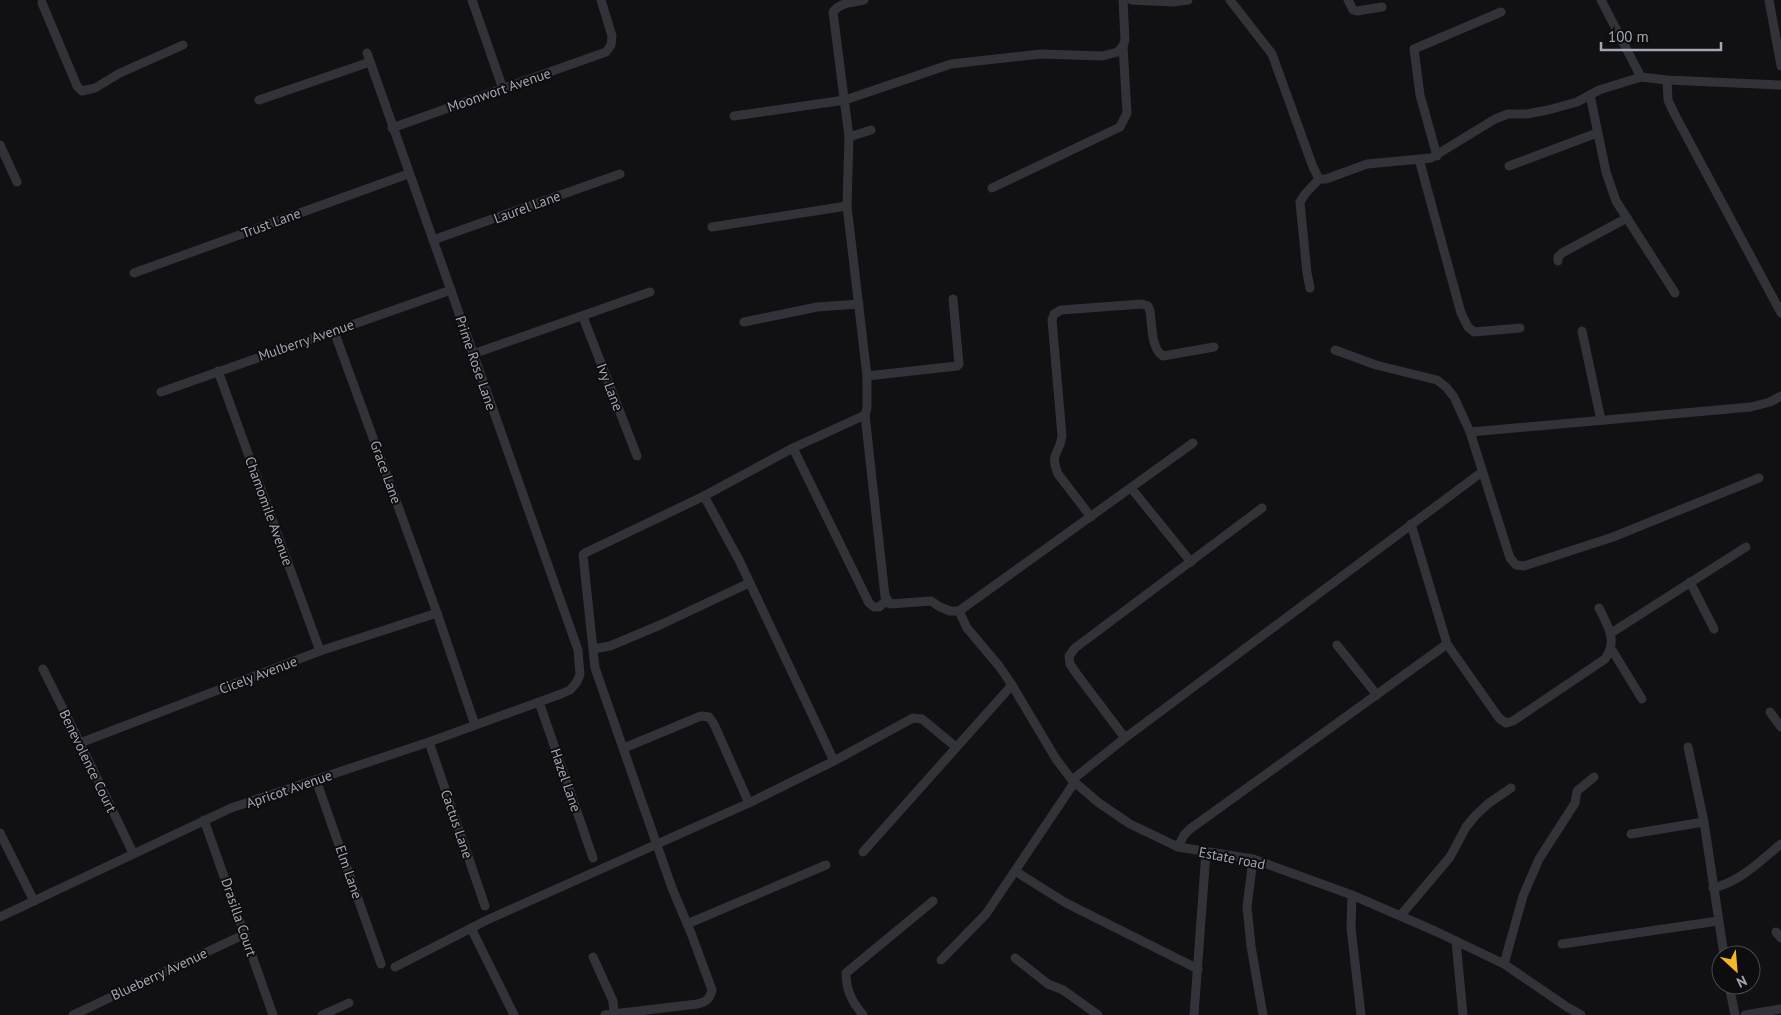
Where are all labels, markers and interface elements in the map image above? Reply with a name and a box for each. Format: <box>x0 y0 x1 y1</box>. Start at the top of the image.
scale bar <box>1601 20 1721 52</box>
text: 100 m <box>1608 27 1649 46</box>
street label: Moonwort Avenue <box>445 64 553 116</box>
street label: Laurel Lane <box>491 187 563 227</box>
street label: Trust Lane <box>239 204 303 242</box>
street label: Prime Rose Lane <box>451 313 501 413</box>
street label: Mulberry Avenue <box>256 315 356 365</box>
street label: Ivy Lane <box>593 361 627 413</box>
street label: Grace Lane <box>366 438 406 506</box>
street label: Chamomile Avenue <box>241 454 297 568</box>
street label: Cicely Avenue <box>217 652 299 698</box>
street label: Benevolence Court <box>55 707 121 816</box>
street label: Hazel Lane <box>547 746 585 814</box>
street label: Apricot Avenue <box>244 766 334 812</box>
street label: Cactus Lane <box>437 787 477 861</box>
street label: Elm Lane <box>331 843 367 901</box>
street label: Estate road <box>1197 843 1267 873</box>
street label: Drasilla Court <box>217 875 261 959</box>
street label: Blueberry Avenue <box>108 944 210 1004</box>
north arrow <box>1711 945 1761 995</box>
text: N <box>1734 972 1750 992</box>

